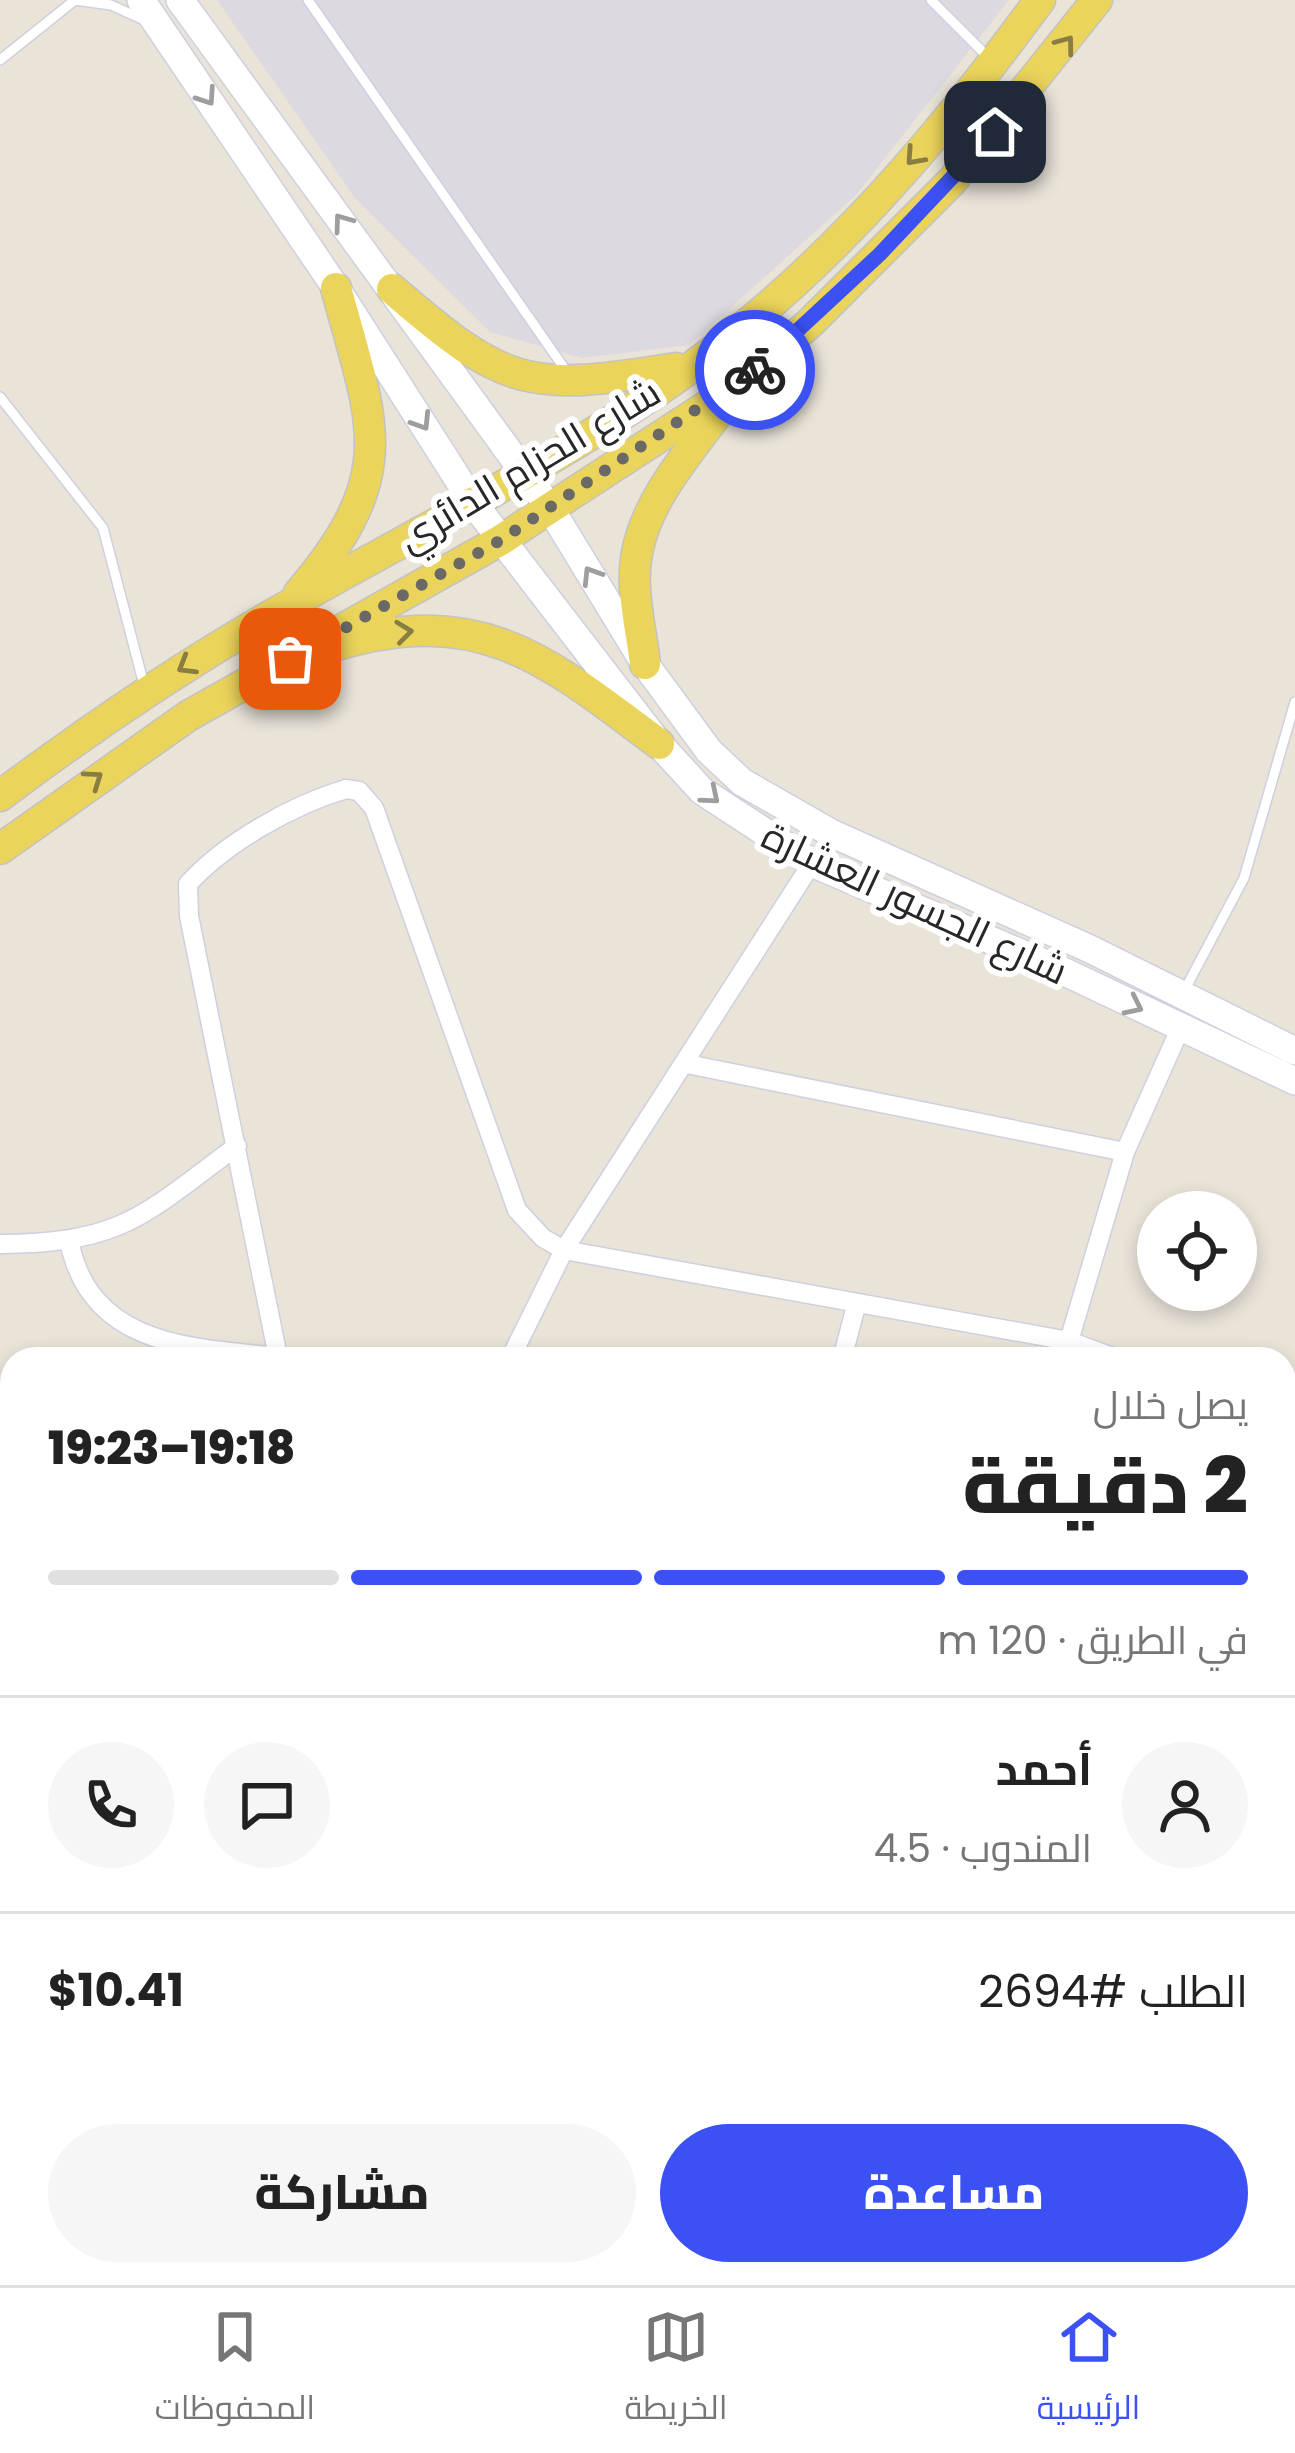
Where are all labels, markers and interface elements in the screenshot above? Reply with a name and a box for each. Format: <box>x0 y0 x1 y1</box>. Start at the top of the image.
one-way arrow <box>1051 35 1073 57</box>
pin <box>944 81 1046 183</box>
one-way arrow <box>192 84 214 106</box>
icon: home <box>962 99 1028 165</box>
one-way arrow <box>907 143 928 165</box>
one-way arrow <box>335 214 357 235</box>
courier <box>695 310 815 430</box>
icon: bike <box>722 337 788 403</box>
street label: شارع الحزام الدائري <box>387 365 672 568</box>
one-way arrow <box>407 409 429 431</box>
one-way arrow <box>583 566 605 588</box>
pin <box>239 608 341 710</box>
one-way arrow <box>394 619 414 645</box>
icon: bag <box>257 626 323 692</box>
one-way arrow <box>177 652 199 674</box>
one-way arrow <box>80 771 102 793</box>
one-way arrow <box>697 782 719 804</box>
street label: شارع الجسور العشارة <box>753 808 1077 998</box>
one-way arrow <box>1122 992 1143 1015</box>
map controls <box>1137 1191 1257 1311</box>
button: locate <box>1137 1191 1257 1311</box>
text: يصل خلال <box>1093 1378 1248 1433</box>
text: 19:18–19:23 <box>48 1417 295 1480</box>
text: 2 دقيقة <box>962 1431 1248 1540</box>
text: في الطريق · 120 m <box>938 1613 1248 1668</box>
text: أحمد <box>996 1738 1092 1801</box>
button: phone <box>48 1742 174 1868</box>
button: chat <box>204 1742 330 1868</box>
button: person <box>1122 1742 1248 1868</box>
text: المندوب · 4.5 <box>874 1821 1092 1876</box>
text: $10.41 <box>48 1959 184 2022</box>
text: الطلب #2694 <box>978 1960 1248 2023</box>
button: مشاركة <box>48 2124 636 2262</box>
button: مساعدة <box>660 2124 1248 2262</box>
tab: المحفوظات <box>155 2304 315 2438</box>
tab: الخريطة <box>625 2304 728 2438</box>
tab: الرئيسية <box>1037 2304 1140 2438</box>

